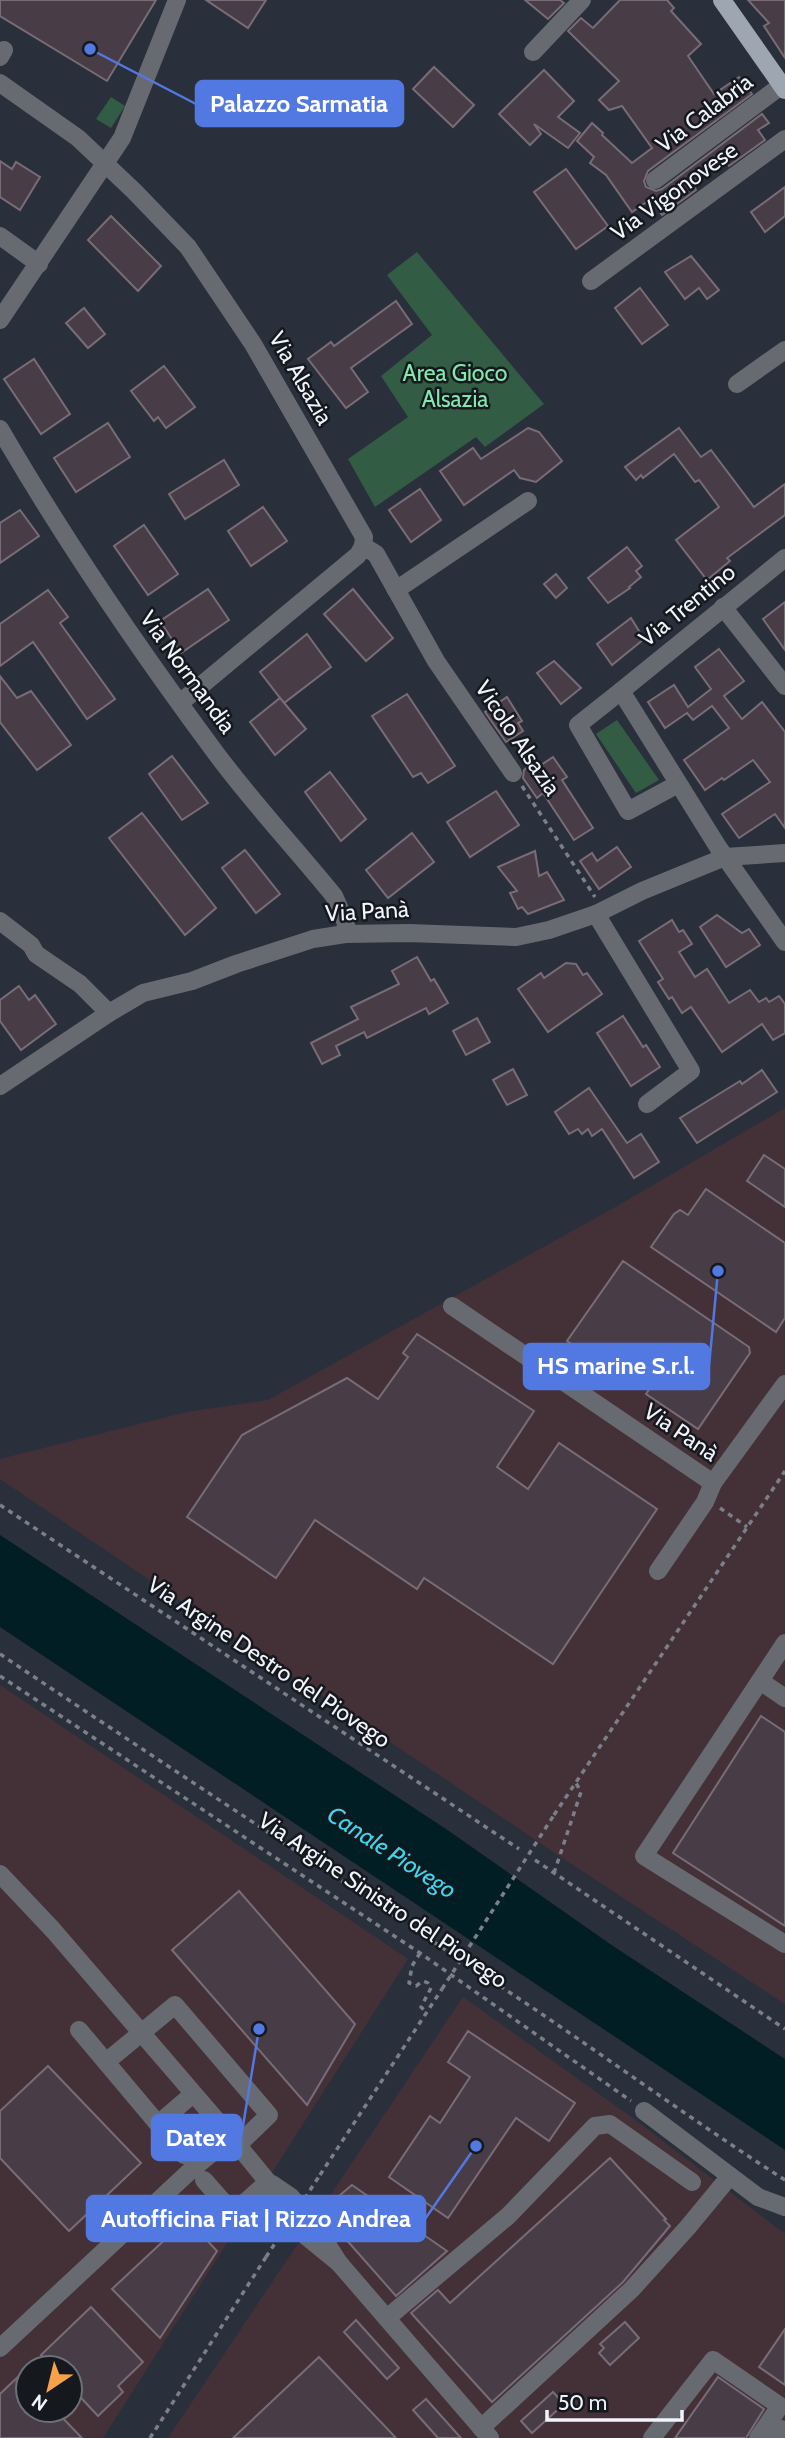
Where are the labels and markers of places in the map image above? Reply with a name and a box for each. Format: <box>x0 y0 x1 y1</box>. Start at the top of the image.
callout: Palazzo Sarmatia <box>196 81 403 126</box>
callout: HS marine S.r.l. <box>524 1344 709 1389</box>
callout: Datex <box>152 2115 241 2160</box>
callout: Autofficina Fiat | Rizzo Andrea <box>87 2196 425 2241</box>

